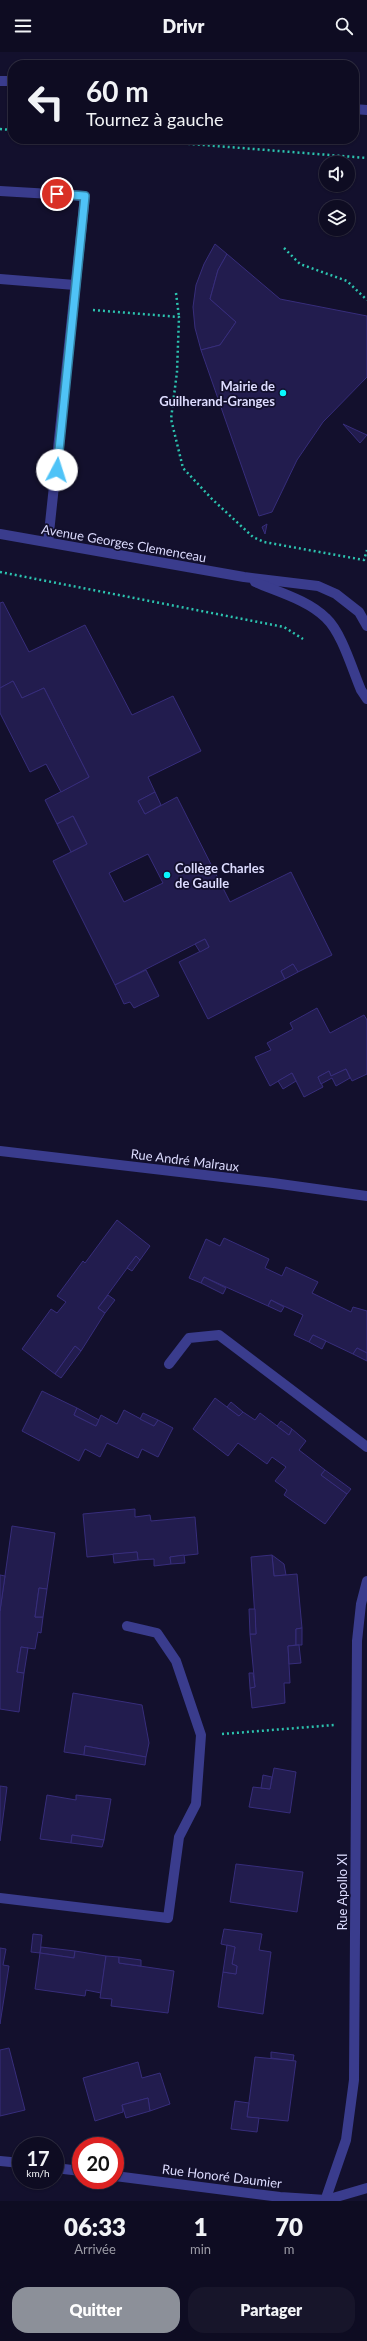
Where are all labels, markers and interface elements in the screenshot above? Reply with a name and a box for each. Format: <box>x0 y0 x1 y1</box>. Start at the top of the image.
icon: menu <box>12 15 34 37</box>
text: Drivr <box>163 15 204 37</box>
icon: search <box>333 15 355 37</box>
text: 60 m <box>86 74 149 108</box>
icon: left <box>20 76 72 128</box>
text: Tournez à gauche <box>86 108 224 130</box>
map controls <box>319 156 355 236</box>
button: sound <box>319 156 355 192</box>
pin <box>40 177 74 211</box>
icon: arrive <box>46 183 68 205</box>
button: layers <box>319 200 355 236</box>
place label: Mairie de Guilherand-Granges <box>159 378 275 409</box>
marker: Mairie de Guilherand-Granges <box>278 388 288 398</box>
position arrow <box>36 449 78 491</box>
street label: Avenue Georges Clemenceau <box>40 521 208 565</box>
place label: Collège Charles de Gaulle <box>175 860 265 891</box>
marker: Collège Charles de Gaulle <box>162 870 172 880</box>
street label: Rue André Malraux <box>130 1145 241 1175</box>
street label: Rue Apollo XI <box>334 1853 350 1931</box>
speed limit sign: 20 <box>72 2137 124 2189</box>
text: 17 <box>26 2146 50 2170</box>
street label: Rue Honoré Daumier <box>161 2161 283 2191</box>
text: km/h <box>26 2167 50 2179</box>
text: 06:33 <box>64 2212 126 2241</box>
text: 1 <box>194 2212 208 2241</box>
text: 70 <box>275 2212 303 2241</box>
text: Arrivée <box>74 2241 116 2257</box>
text: min <box>190 2241 211 2257</box>
text: m <box>284 2241 294 2257</box>
button: Quitter <box>12 2287 180 2333</box>
button: Partager <box>188 2287 355 2333</box>

